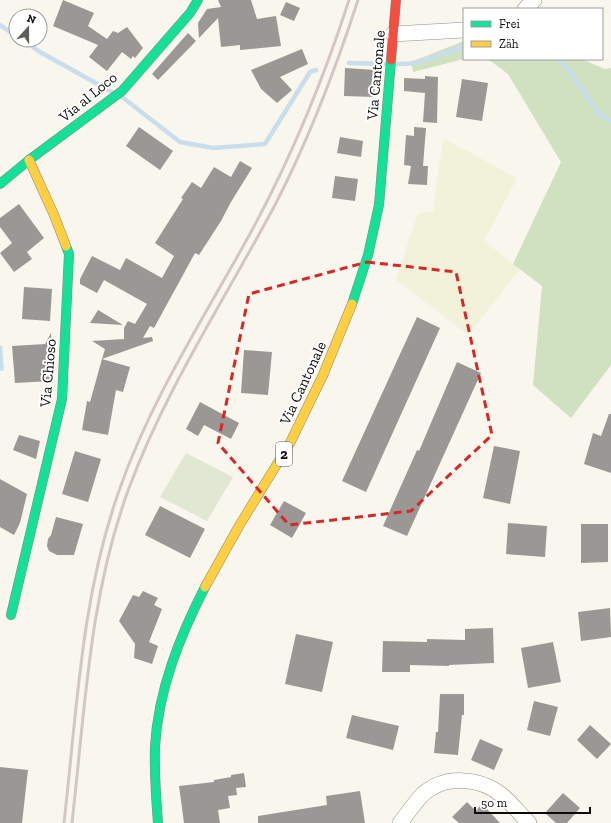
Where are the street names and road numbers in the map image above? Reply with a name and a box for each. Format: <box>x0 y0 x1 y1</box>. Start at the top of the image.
street label: Via Cantonale <box>363 29 389 122</box>
street label: Via al Loco <box>55 68 121 126</box>
street label: Via Chioso <box>36 338 60 409</box>
street label: Via Cantonale <box>275 338 330 428</box>
road number: 2 <box>276 442 292 466</box>

